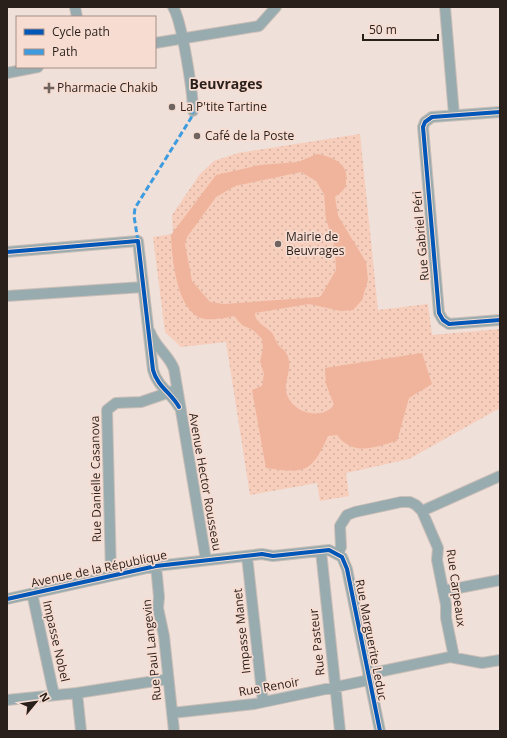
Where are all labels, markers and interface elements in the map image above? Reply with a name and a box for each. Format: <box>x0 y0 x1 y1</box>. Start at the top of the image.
legend <box>16 16 156 68</box>
scale bar <box>363 16 438 42</box>
text: 50 m <box>369 21 397 38</box>
text: Cycle path <box>52 23 110 40</box>
text: Path <box>52 43 78 60</box>
district label: Beuvrages <box>190 74 262 93</box>
place label: Pharmacie Chakib <box>57 79 158 96</box>
marker: Pharmacie Chakib <box>44 83 54 93</box>
place label: La P'tite Tartine <box>180 98 267 115</box>
marker: La P'tite Tartine <box>167 102 177 112</box>
place label: Café de la Poste <box>205 127 295 144</box>
marker: Café de la Poste <box>192 131 202 141</box>
street label: Rue Gabriel Péri <box>408 190 433 282</box>
place label: Mairie de Beuvrages <box>286 228 345 259</box>
marker: Mairie de Beuvrages <box>273 239 283 249</box>
street label: Avenue Hector Rousseau <box>185 412 226 552</box>
street label: Rue Danielle Casanova <box>86 415 105 543</box>
street label: Avenue de la République <box>29 546 169 591</box>
street label: Rue Carpeaux <box>443 548 470 629</box>
street label: Rue Marguerite Leduc <box>351 578 392 702</box>
street label: Impasse Manet <box>229 588 254 675</box>
street label: Impasse Nobel <box>39 598 74 683</box>
street label: Rue Paul Langevin <box>138 598 165 702</box>
street label: Rue Pasteur <box>305 608 328 677</box>
street label: Rue Renoir <box>237 673 301 700</box>
north arrow <box>16 682 56 722</box>
text: N <box>36 689 54 704</box>

